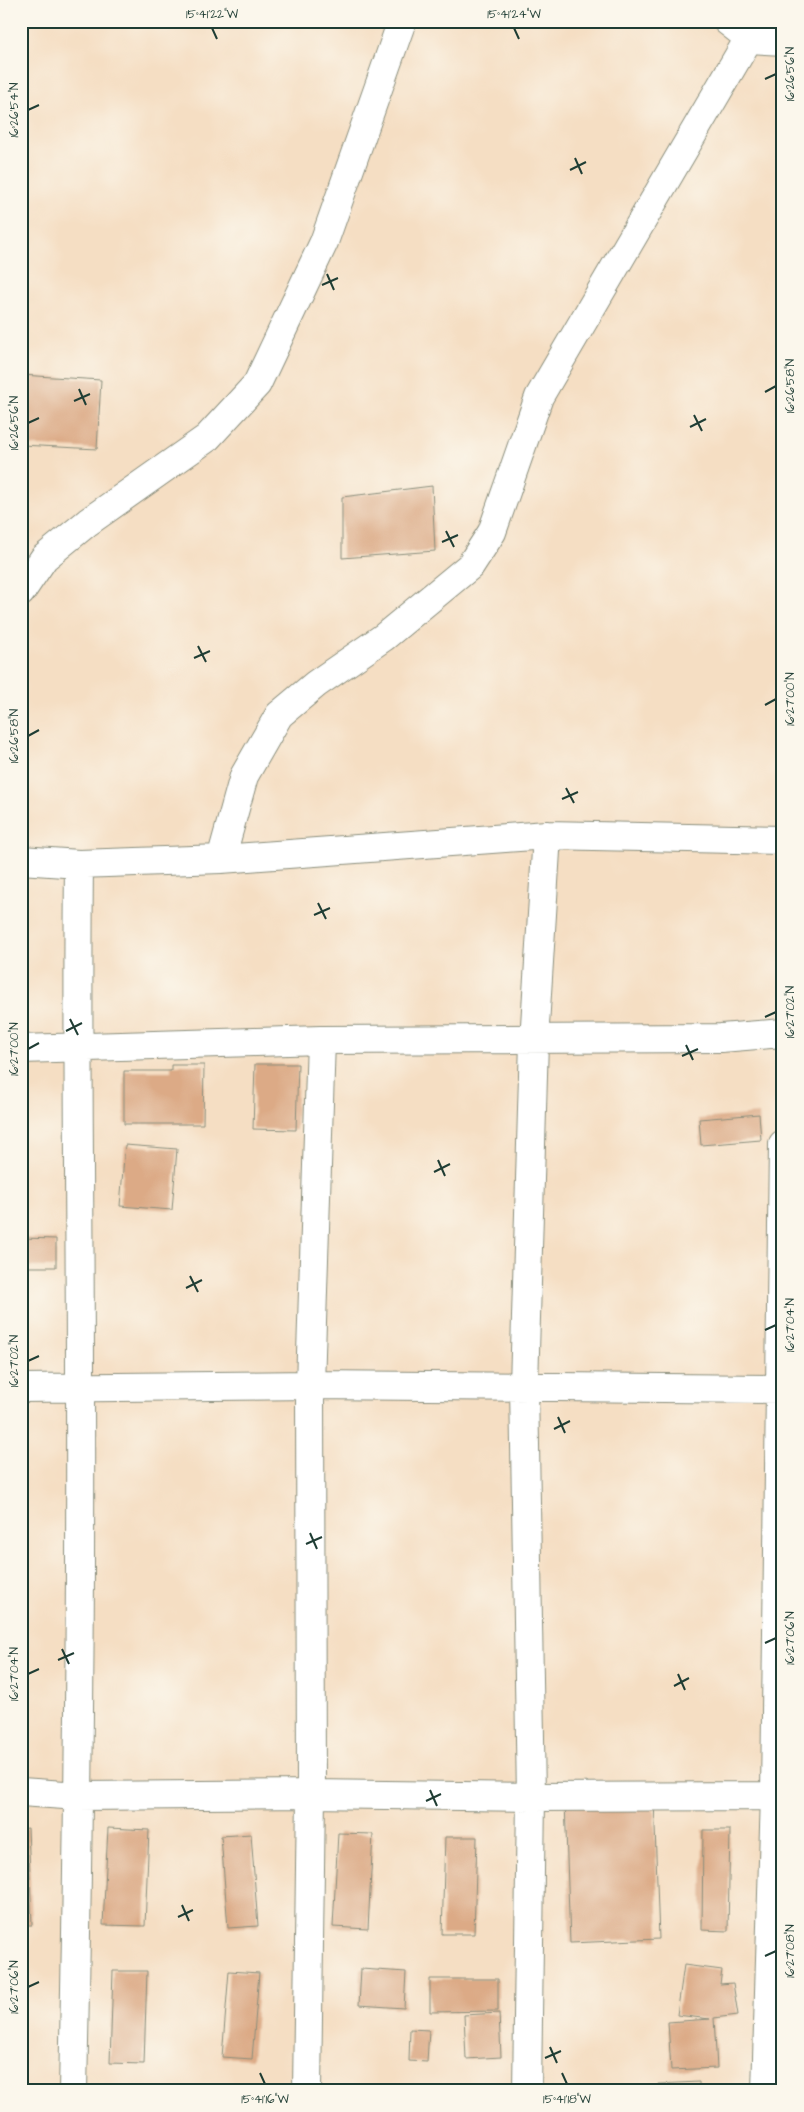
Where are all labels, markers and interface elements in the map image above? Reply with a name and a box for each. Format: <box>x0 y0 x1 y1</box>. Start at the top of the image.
text: 15°41'22"W <box>186 6 239 23</box>
text: 15°41'24"W <box>487 6 541 23</box>
text: 16°26'56"N <box>782 46 799 101</box>
text: 16°26'54"N <box>6 82 23 138</box>
text: 16°26'58"N <box>782 358 799 413</box>
text: 16°26'56"N <box>6 395 23 450</box>
text: 16°27'00"N <box>782 672 799 726</box>
text: 16°26'58"N <box>6 708 23 763</box>
text: 16°27'02"N <box>782 985 799 1038</box>
text: 16°27'00"N <box>6 1022 23 1076</box>
text: 16°27'04"N <box>782 1298 799 1352</box>
text: 16°27'02"N <box>6 1334 23 1387</box>
text: 16°27'06"N <box>782 1611 799 1665</box>
text: 16°27'04"N <box>6 1647 23 1701</box>
text: 16°27'08"N <box>782 1924 799 1978</box>
text: 16°27'06"N <box>6 1960 23 2014</box>
text: 15°41'16"W <box>241 2091 289 2108</box>
text: 15°41'18"W <box>543 2091 592 2108</box>

